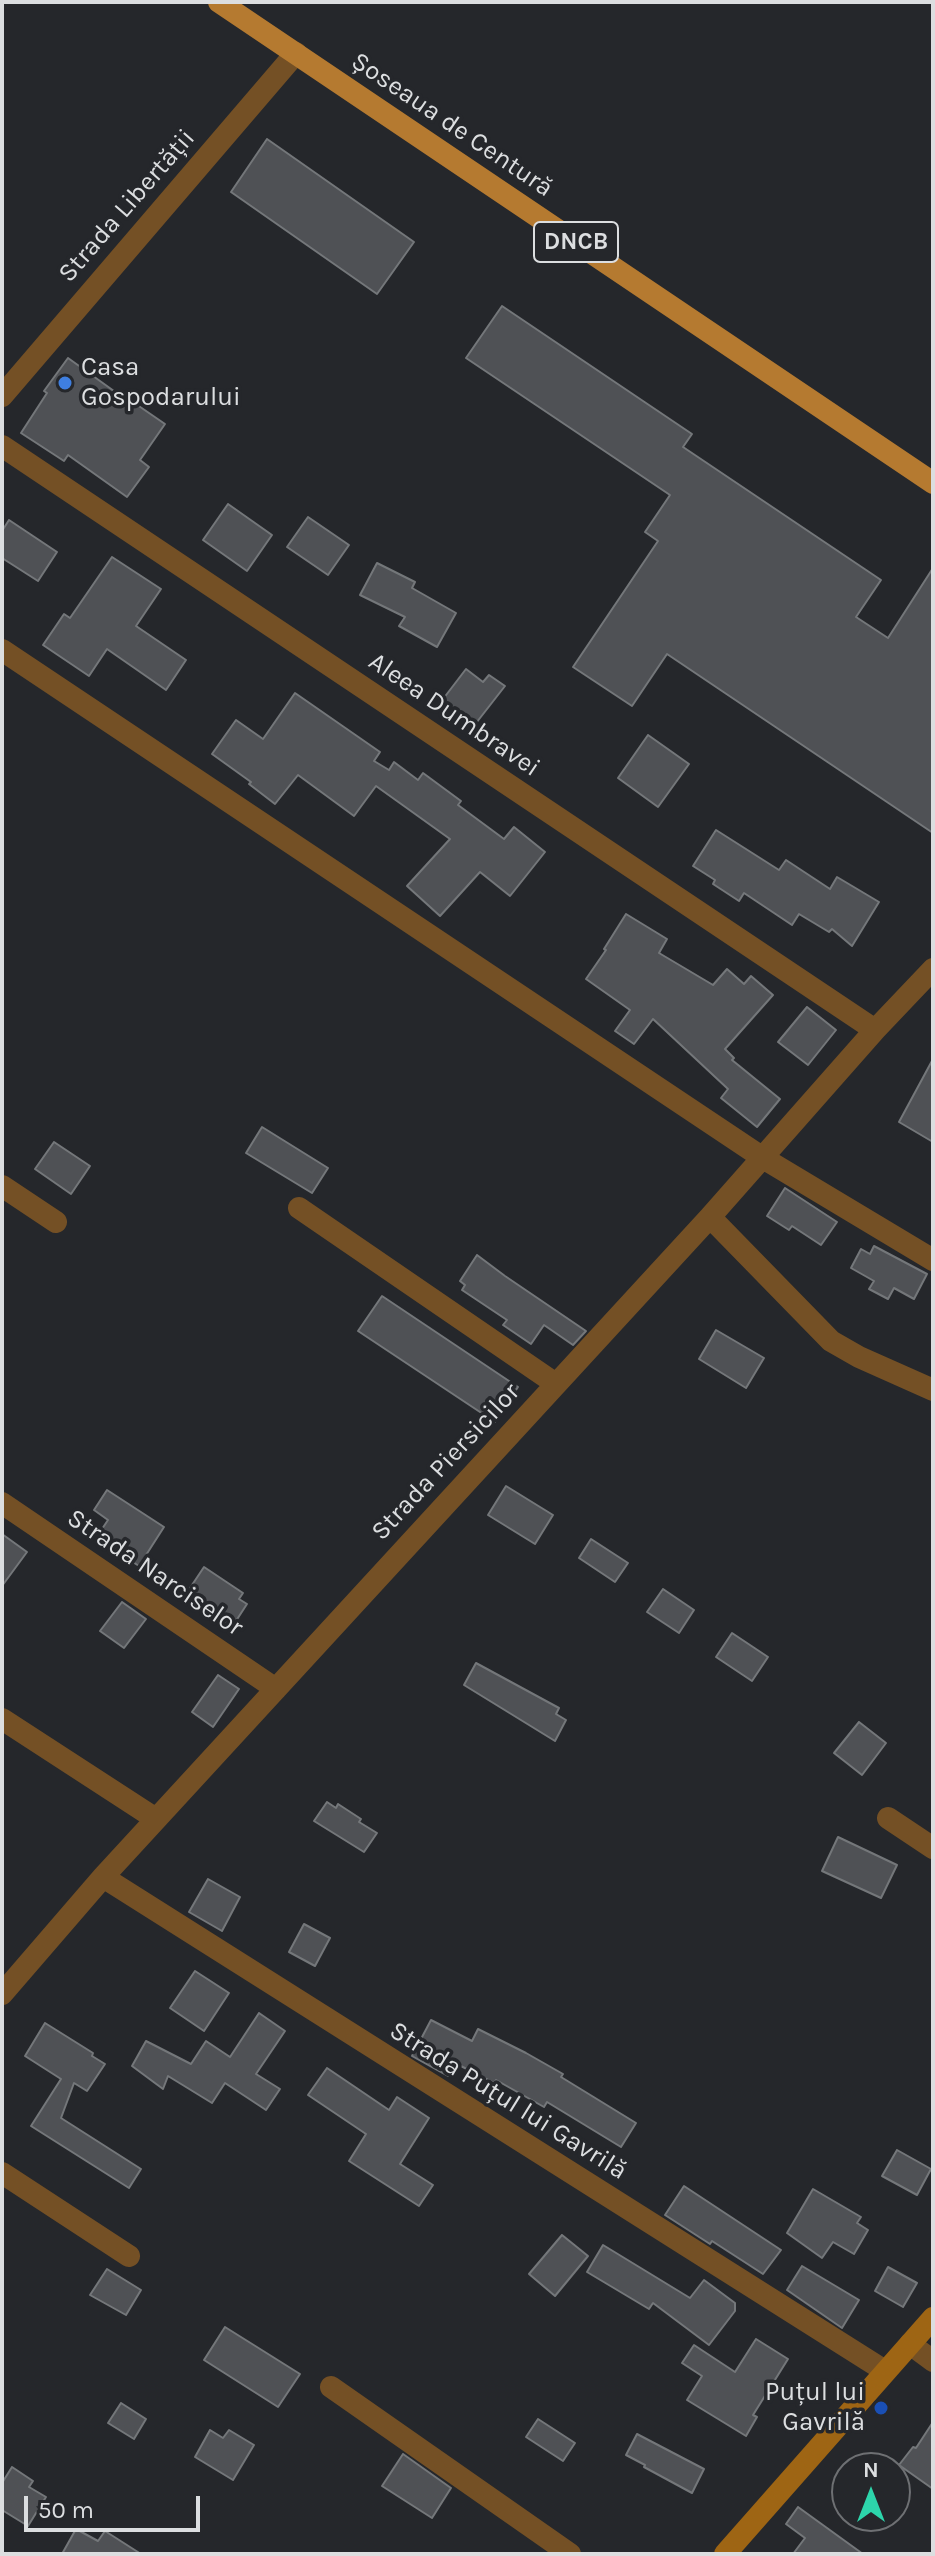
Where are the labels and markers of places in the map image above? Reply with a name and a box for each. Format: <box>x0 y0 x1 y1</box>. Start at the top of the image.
place label: Casa Gospodarului <box>81 352 241 414</box>
marker: Casa Gospodarului <box>56 374 74 392</box>
place label: Puțul lui Gavrilă <box>765 2377 865 2438</box>
marker: Puțul lui Gavrilă <box>872 2399 890 2417</box>

